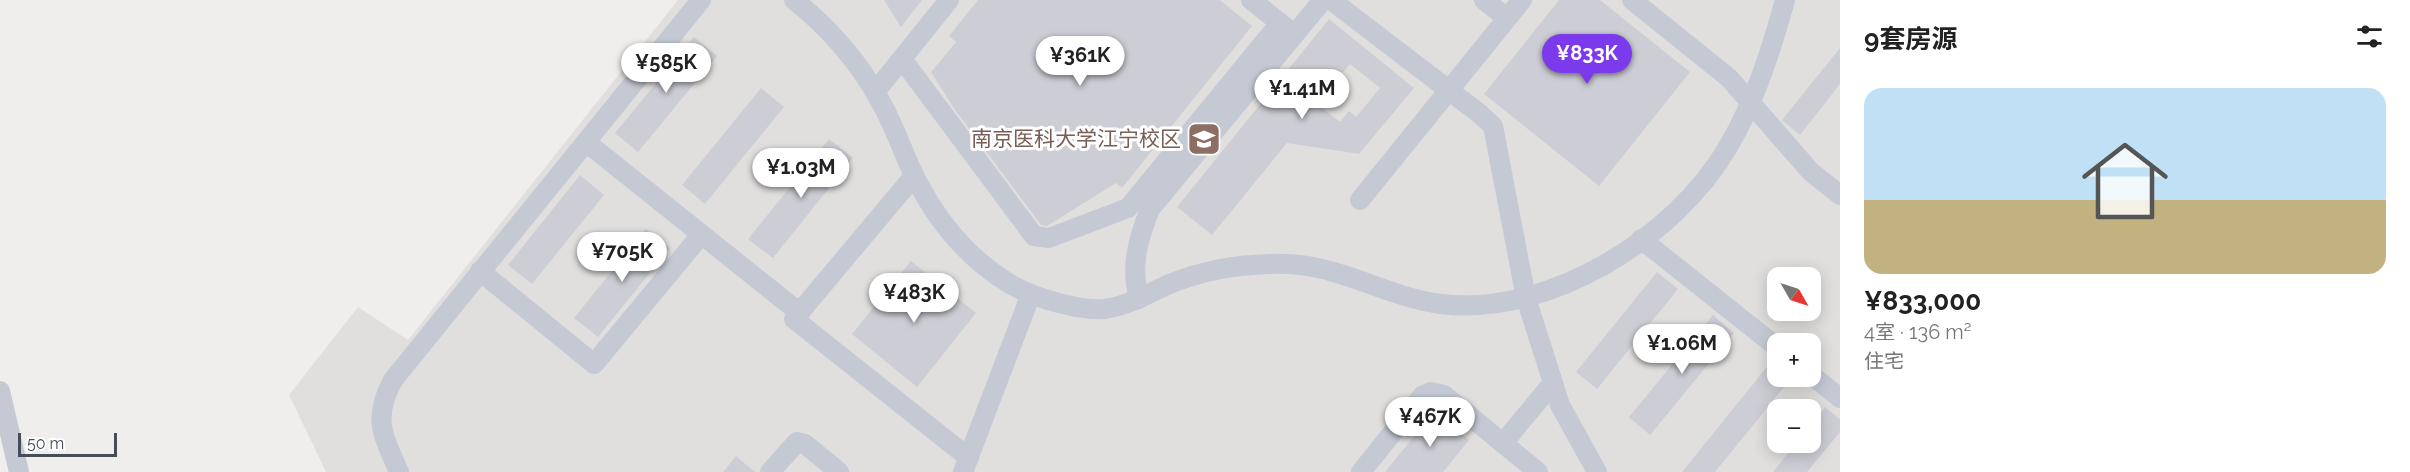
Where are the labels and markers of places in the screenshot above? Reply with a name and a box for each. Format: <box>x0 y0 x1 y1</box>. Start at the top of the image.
pin: ¥833K <box>1545 34 1629 85</box>
pin: ¥361K <box>1038 36 1122 87</box>
pin: ¥585K <box>624 43 708 94</box>
pin: ¥1.41M <box>1253 69 1351 120</box>
school or university icon: 南京医科大学江宁校区 <box>1186 121 1222 157</box>
place label: 南京医科大学江宁校区 <box>971 126 1181 151</box>
pin: ¥1.03M <box>752 148 850 199</box>
pin: ¥705K <box>580 232 664 283</box>
pin: ¥483K <box>872 273 956 324</box>
pin: ¥1.06M <box>1633 324 1731 375</box>
pin: ¥467K <box>1388 397 1472 448</box>

